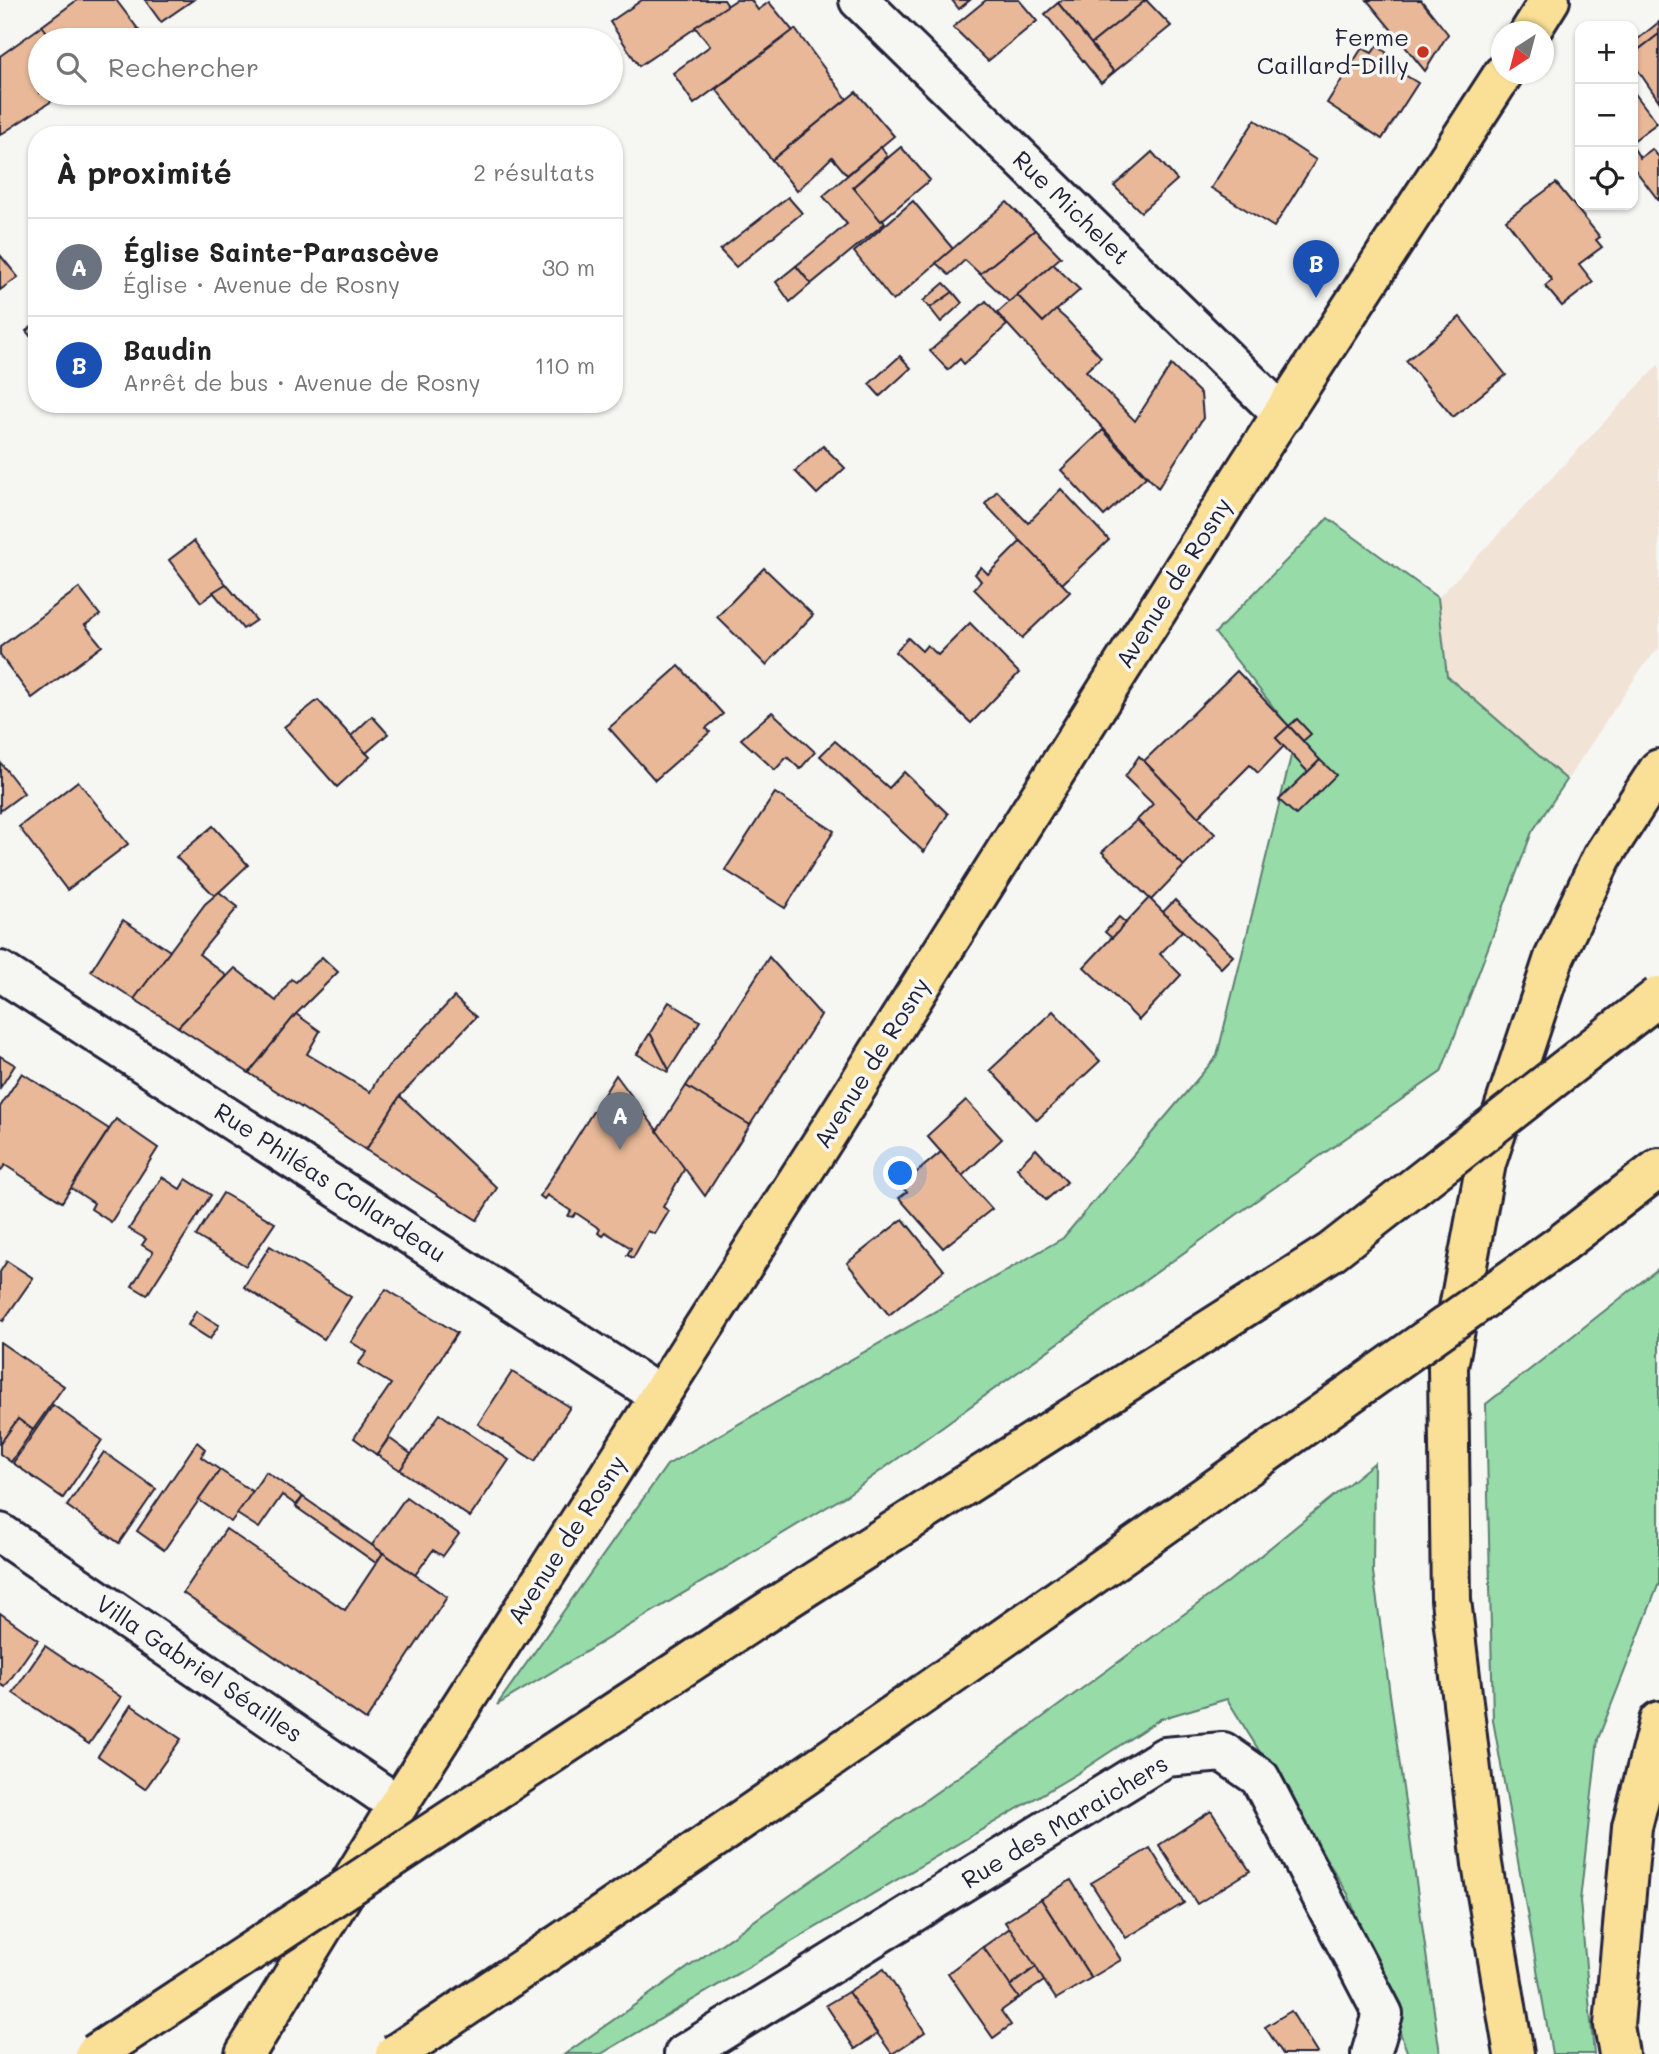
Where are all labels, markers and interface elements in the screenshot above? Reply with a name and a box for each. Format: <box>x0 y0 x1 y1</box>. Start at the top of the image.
place label: Ferme Caillard-Dilly <box>1257 21 1409 80</box>
north arrow <box>1491 21 1554 84</box>
map controls <box>1575 21 1638 210</box>
button: + <box>1575 21 1638 84</box>
search box <box>28 28 623 105</box>
marker: Ferme Caillard-Dilly <box>1415 44 1431 60</box>
icon: search <box>52 48 90 86</box>
text: Rechercher <box>108 50 259 84</box>
button: − <box>1575 84 1638 147</box>
street label: Rue Michelet <box>1007 143 1137 271</box>
button: locate <box>1575 147 1638 210</box>
text: À proximité <box>56 152 232 192</box>
text: 2 résultats <box>473 157 595 187</box>
text: Église Sainte-Parascève <box>123 235 439 269</box>
pin: B <box>1293 240 1339 298</box>
text: A <box>71 252 87 282</box>
text: 30 m <box>542 252 595 282</box>
text: Église · Avenue de Rosny <box>123 269 400 299</box>
text: Baudin <box>123 333 212 367</box>
text: B <box>71 350 87 380</box>
text: 110 m <box>535 350 595 380</box>
text: Arrêt de bus · Avenue de Rosny <box>123 367 481 397</box>
street label: Avenue de Rosny <box>1108 491 1238 673</box>
street label: Avenue de Rosny <box>806 971 936 1153</box>
pin: A <box>597 1092 643 1150</box>
street label: Rue Philéas Collardeau <box>209 1095 453 1268</box>
your location <box>883 1156 917 1190</box>
street label: Avenue de Rosny <box>499 1449 632 1630</box>
street label: Villa Gabriel Séailles <box>91 1587 309 1748</box>
street label: Rue des Maraichers <box>955 1747 1173 1895</box>

